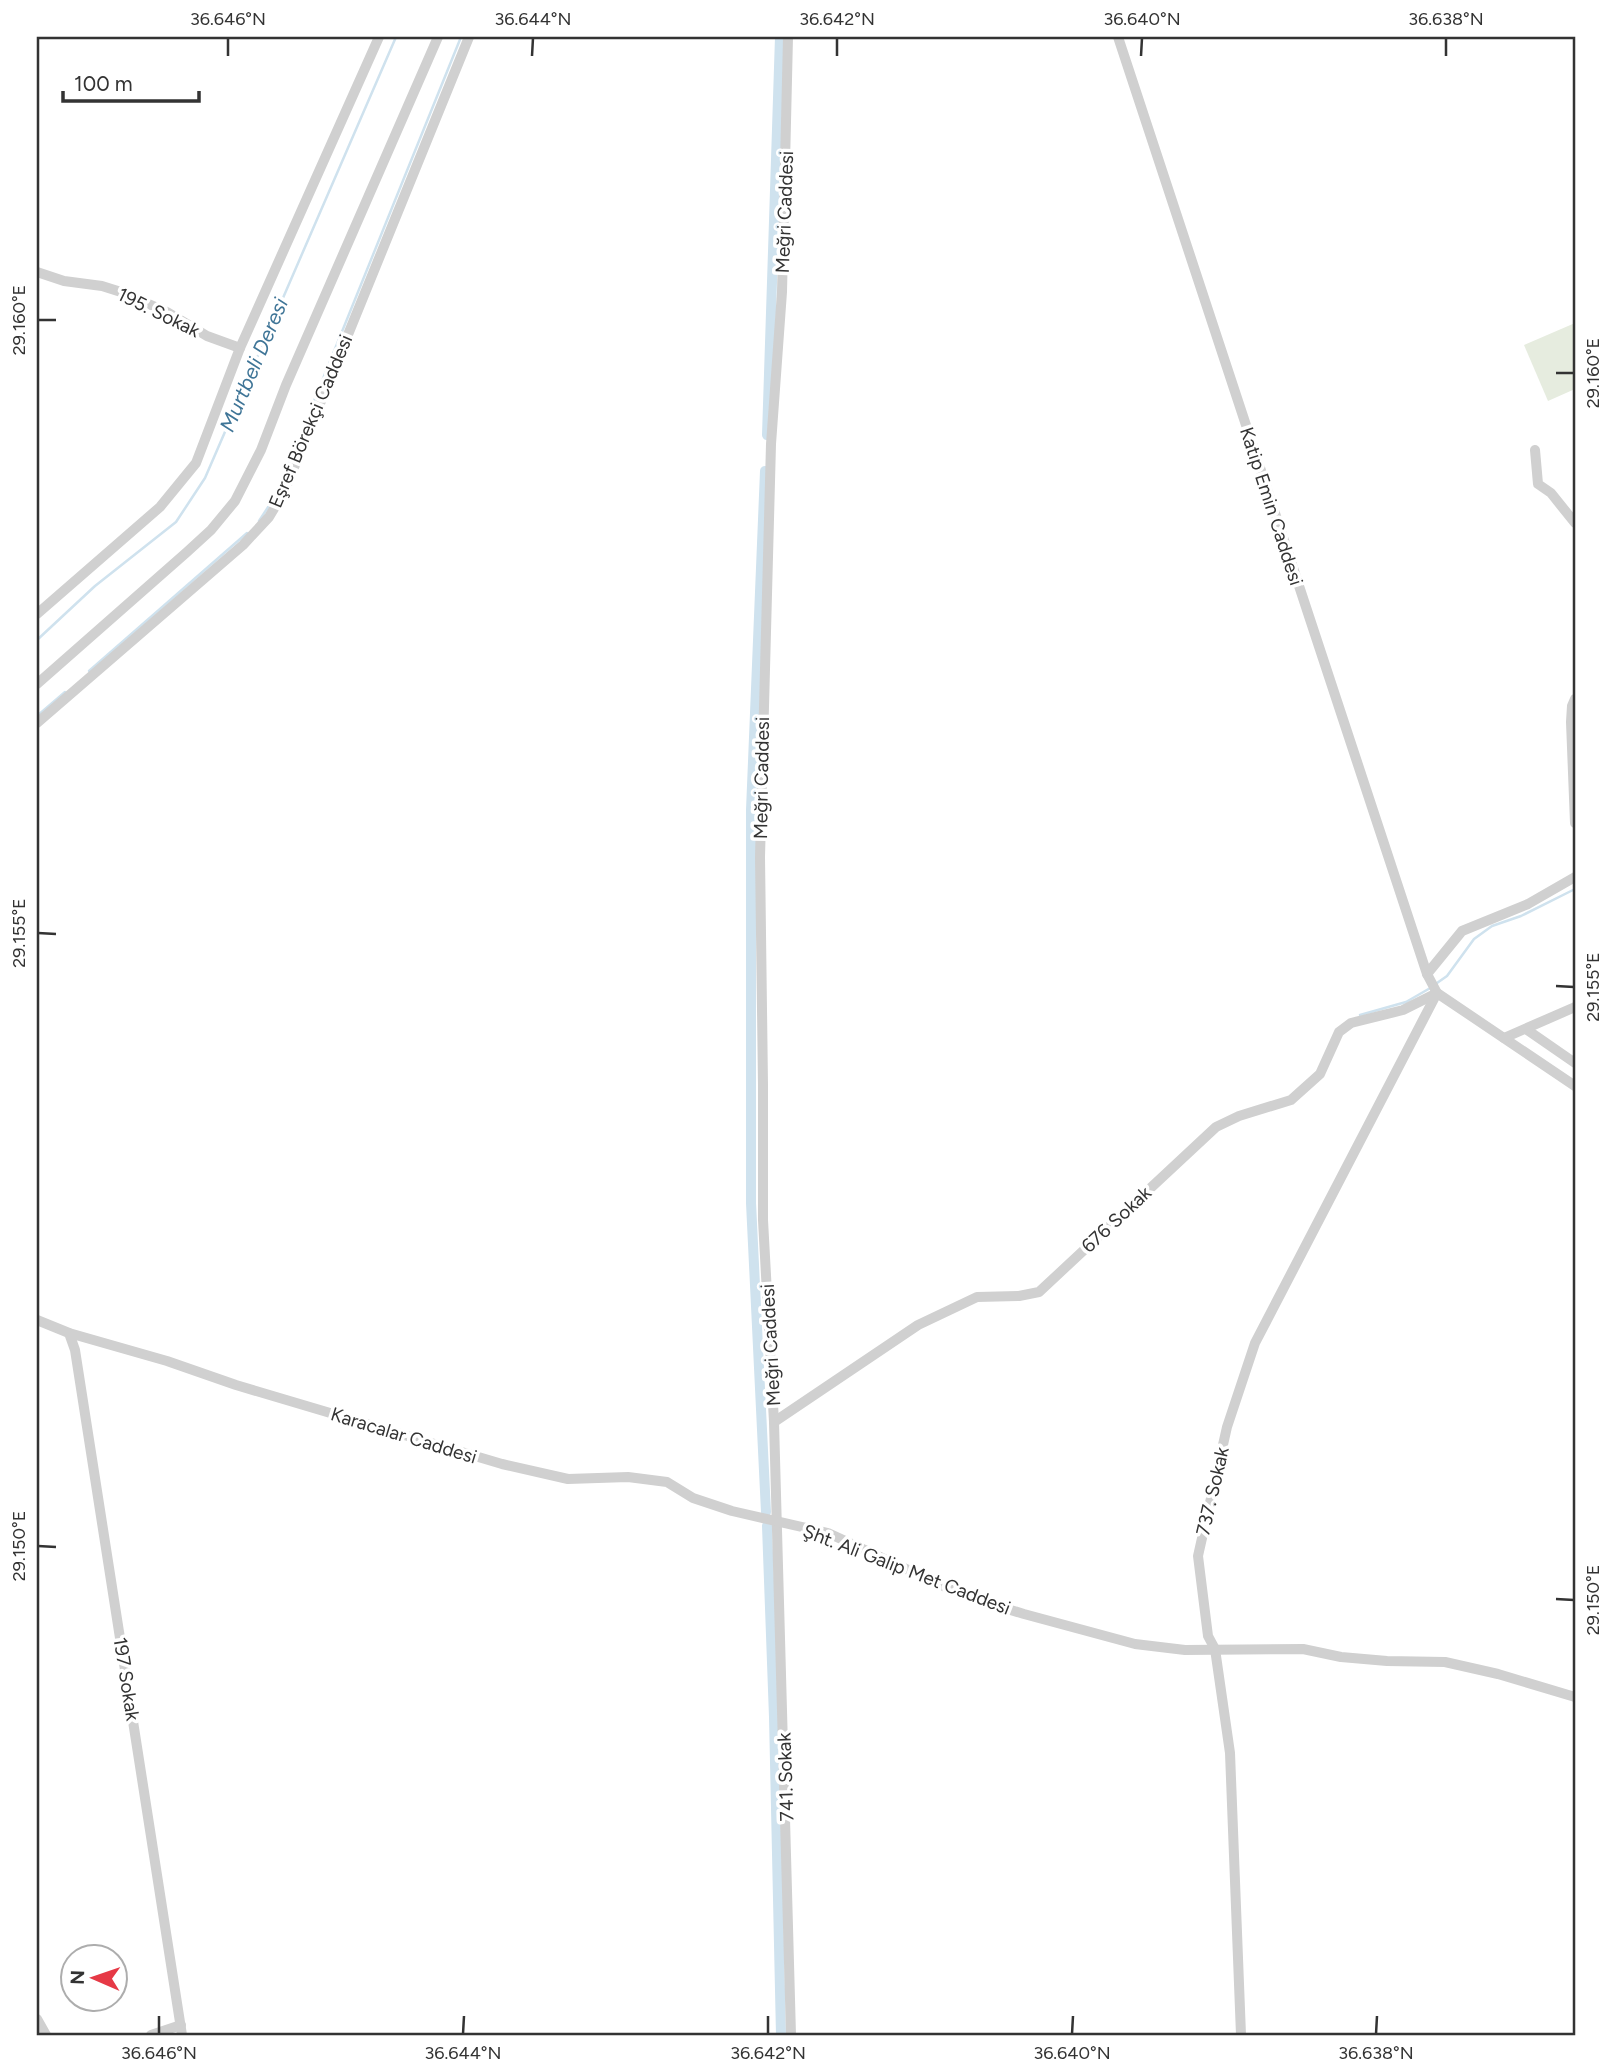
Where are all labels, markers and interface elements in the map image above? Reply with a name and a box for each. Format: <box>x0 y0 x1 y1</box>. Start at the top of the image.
text: 36.646°N <box>190 8 266 30</box>
text: 36.644°N <box>495 8 571 30</box>
text: 36.642°N <box>799 8 875 30</box>
text: 36.640°N <box>1103 8 1181 30</box>
text: 36.638°N <box>1408 8 1484 30</box>
scale bar <box>63 60 200 104</box>
text: 100 m <box>74 71 133 96</box>
street label: Meğri Caddesi <box>771 150 798 274</box>
street label: 195. Sokak <box>114 283 204 343</box>
text: 29.160°E <box>8 285 30 355</box>
water label: Murtbeli Deresi <box>214 294 293 435</box>
street label: Eşref Börekçi Caddesi <box>264 331 357 511</box>
text: 29.160°E <box>1582 338 1604 408</box>
street label: Katip Emin Caddesi <box>1235 424 1308 588</box>
street label: Meğri Caddesi <box>749 717 774 839</box>
text: 29.155°E <box>8 898 30 968</box>
text: 29.155°E <box>1582 952 1604 1022</box>
street label: 676 Sokak <box>1077 1181 1157 1257</box>
street label: Meğri Caddesi <box>756 1283 785 1407</box>
street label: Karacalar Caddesi <box>328 1402 480 1469</box>
street label: 737. Sokak <box>1191 1444 1234 1538</box>
text: 29.150°E <box>8 1511 30 1581</box>
street label: Şht. Ali Galip Met Caddesi <box>800 1519 1014 1620</box>
text: 29.150°E <box>1582 1565 1604 1635</box>
street label: 197 Sokak <box>109 1636 145 1723</box>
street label: 741. Sokak <box>772 1731 799 1822</box>
north arrow <box>60 1942 130 2012</box>
text: N <box>66 1970 89 1985</box>
text: 36.646°N <box>121 2042 197 2064</box>
text: 36.644°N <box>425 2042 501 2064</box>
text: 36.642°N <box>730 2042 806 2064</box>
text: 36.640°N <box>1033 2042 1111 2064</box>
text: 36.638°N <box>1338 2042 1414 2064</box>

